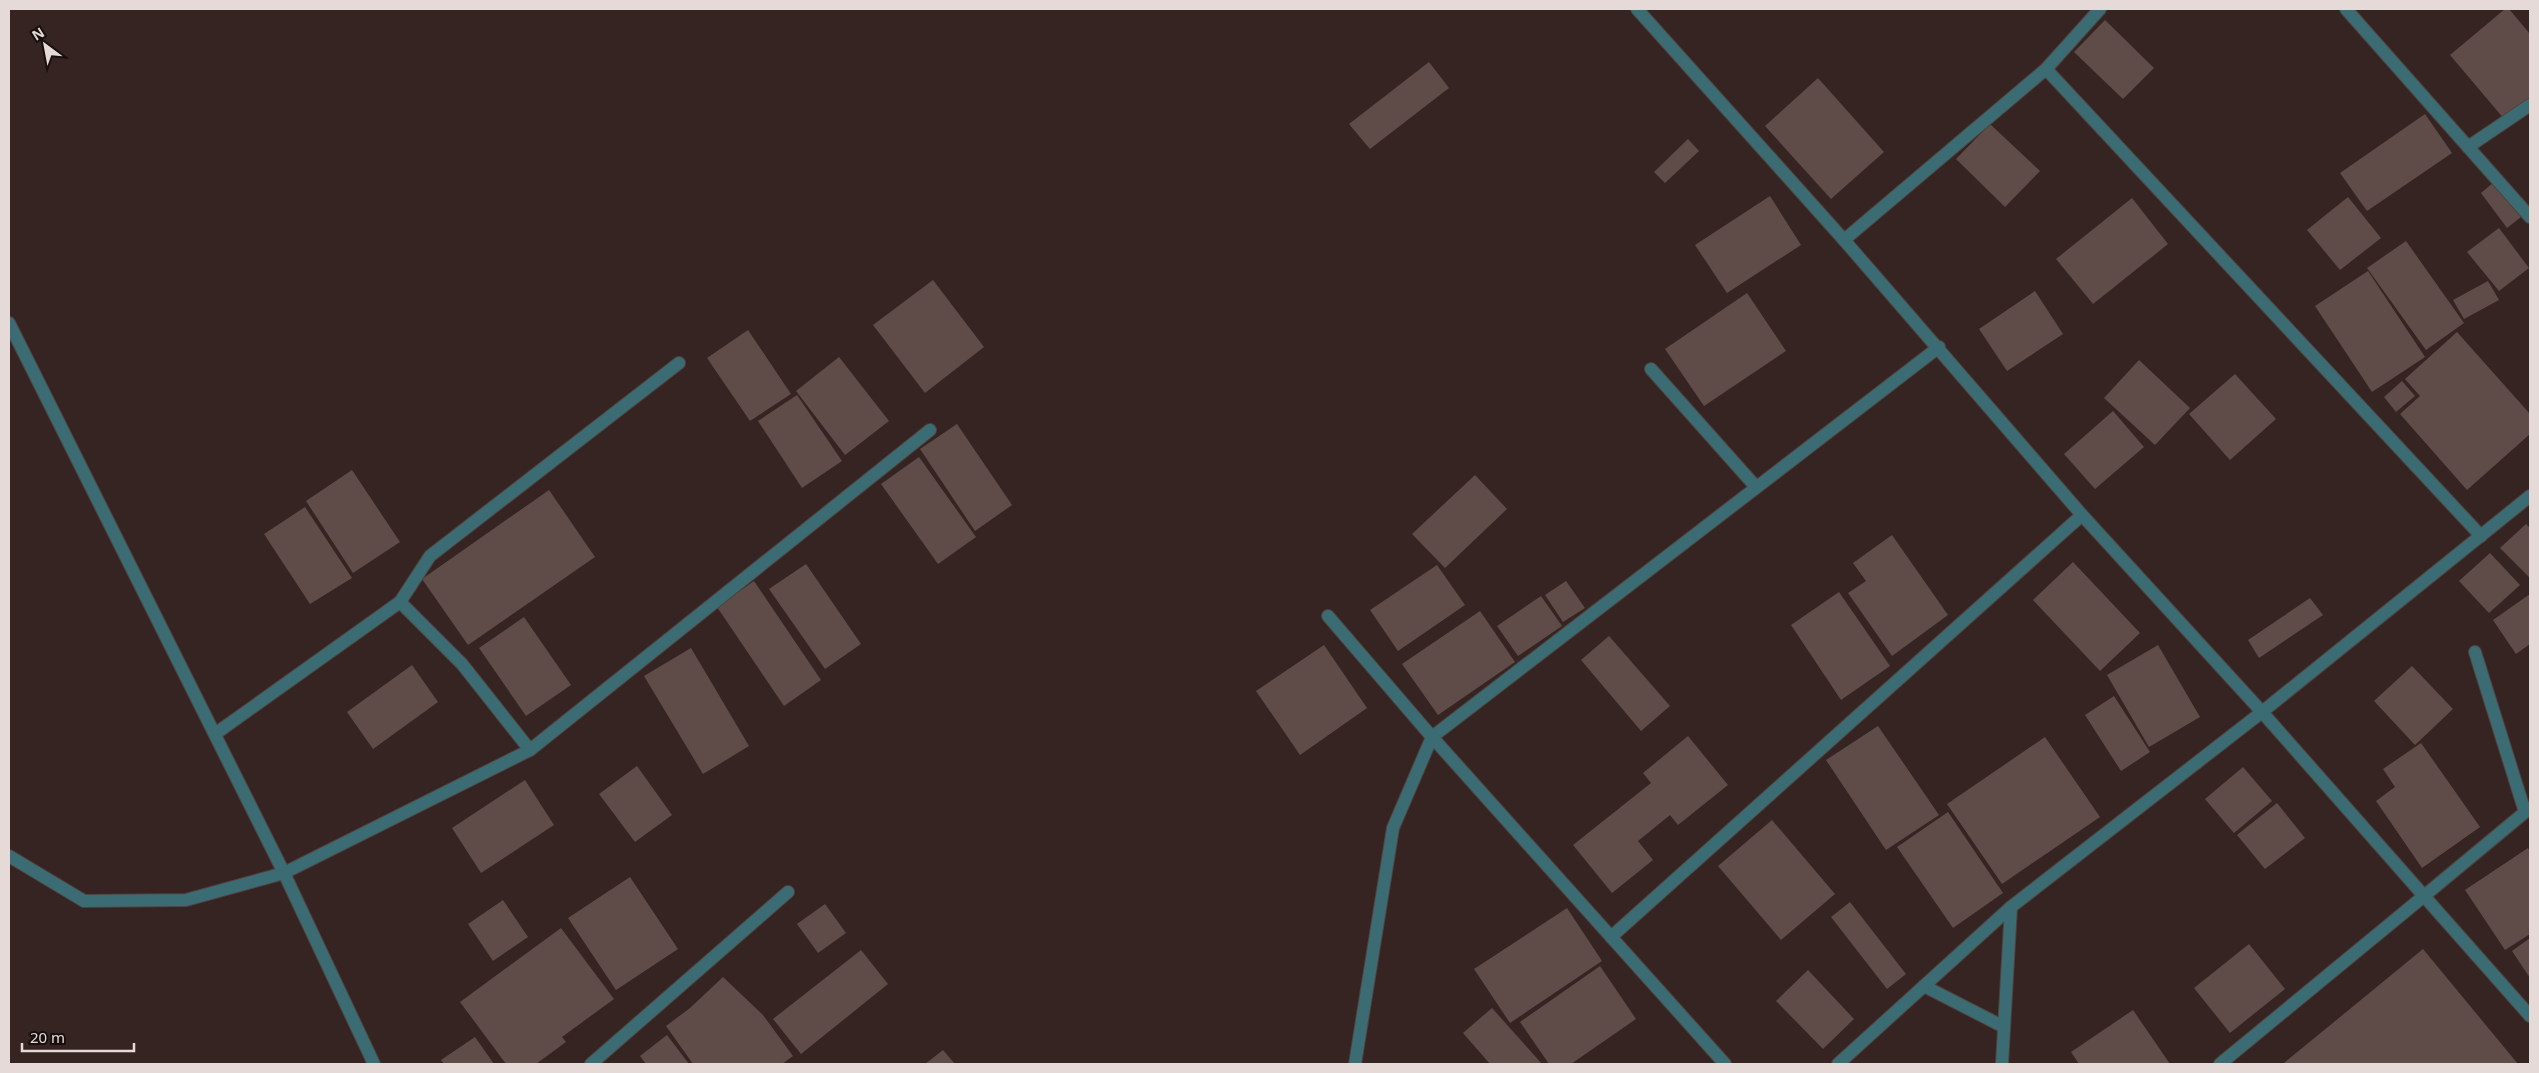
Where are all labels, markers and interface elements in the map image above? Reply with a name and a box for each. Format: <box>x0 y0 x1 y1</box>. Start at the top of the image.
north arrow <box>20 20 70 70</box>
text: N <box>28 22 48 45</box>
scale bar <box>22 1020 135 1052</box>
text: 20 m <box>30 1027 65 1047</box>

